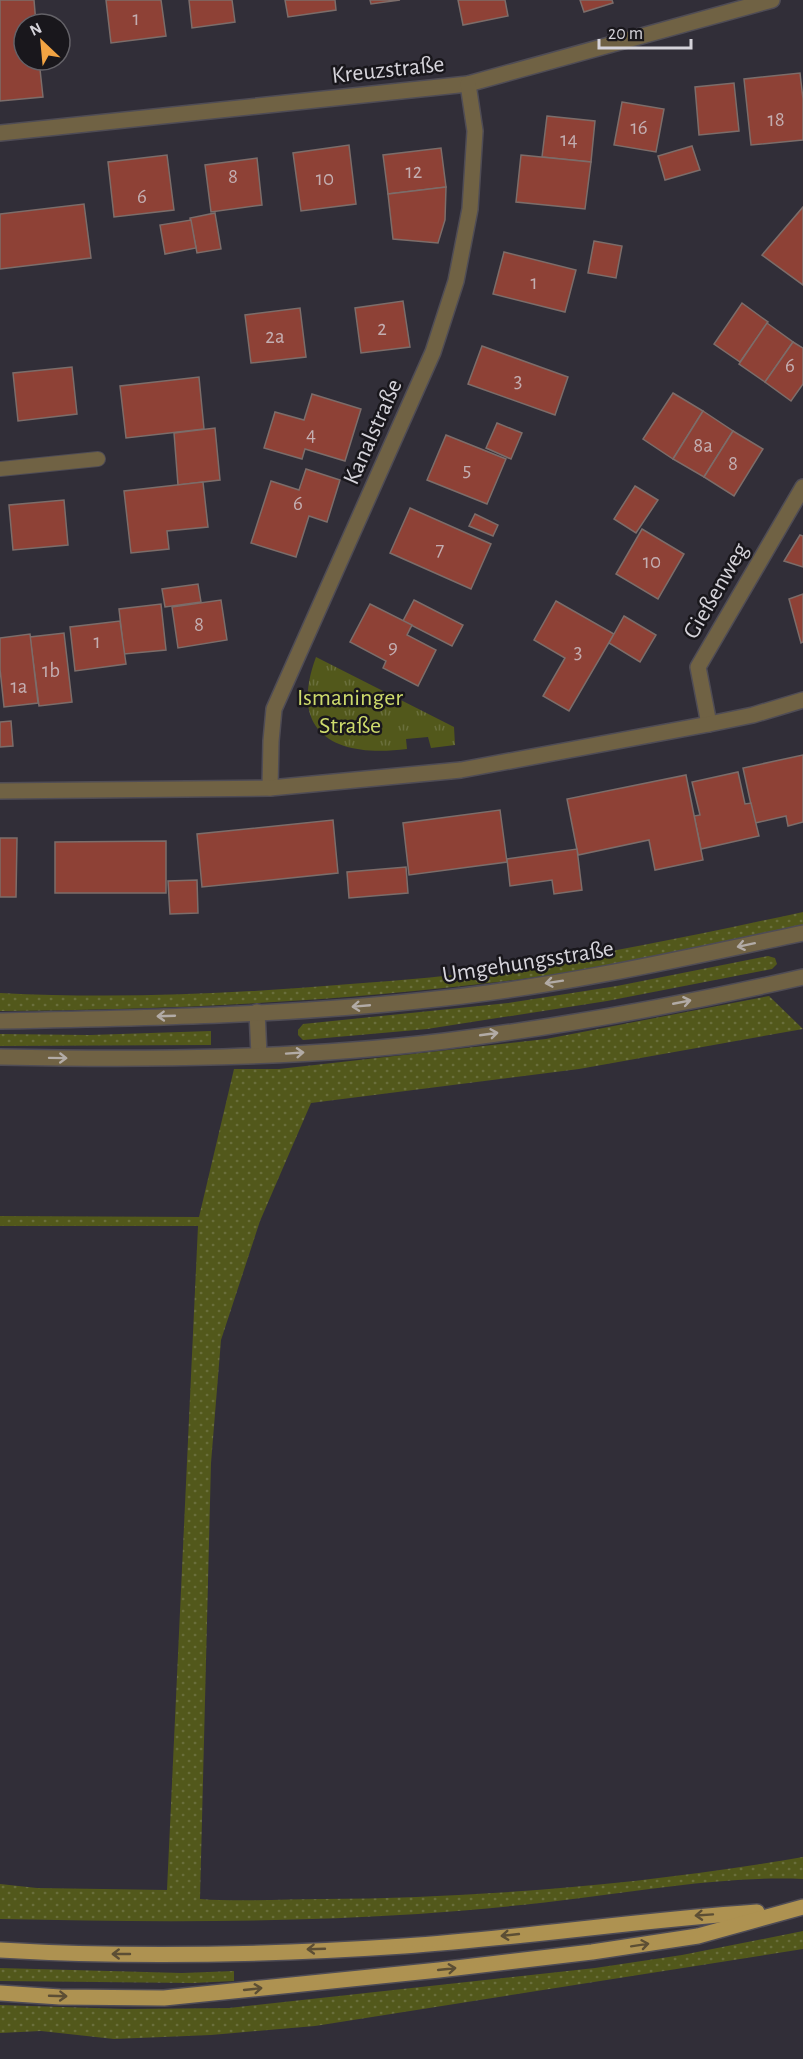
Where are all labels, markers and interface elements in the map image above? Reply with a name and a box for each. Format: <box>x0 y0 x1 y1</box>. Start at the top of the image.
house number: 1 <box>132 8 140 29</box>
north arrow <box>12 12 72 72</box>
scale bar <box>599 12 690 50</box>
text: N <box>27 20 44 39</box>
text: 20 m <box>608 25 643 43</box>
street label: Kreuzstraße <box>330 52 446 88</box>
house number: 18 <box>767 109 785 130</box>
house number: 16 <box>630 117 648 138</box>
house number: 14 <box>560 129 578 150</box>
house number: 12 <box>406 161 422 182</box>
house number: 8 <box>228 166 238 187</box>
house number: 10 <box>316 168 334 189</box>
house number: 6 <box>137 186 147 207</box>
house number: 1 <box>530 272 538 293</box>
house number: 2 <box>377 318 387 339</box>
house number: 2a <box>265 326 285 347</box>
house number: 6 <box>785 355 795 376</box>
house number: 3 <box>514 370 522 391</box>
street label: Kanalstraße <box>339 376 407 488</box>
house number: 4 <box>306 424 316 445</box>
house number: 8a <box>693 435 713 456</box>
house number: 8 <box>728 453 738 474</box>
house number: 5 <box>463 459 471 480</box>
house number: 6 <box>293 493 303 514</box>
house number: 7 <box>436 539 445 560</box>
street label: Gießenweg <box>679 539 753 643</box>
house number: 10 <box>643 551 661 572</box>
house number: 8 <box>194 614 204 635</box>
house number: 1 <box>93 631 101 652</box>
house number: 9 <box>388 636 398 657</box>
house number: 3 <box>574 641 582 662</box>
house number: 1b <box>42 660 60 681</box>
house number: 1a <box>11 676 28 697</box>
park label: Ismaninger Straße <box>297 686 403 738</box>
street label: Umgehungsstraße <box>440 937 616 987</box>
one-way arrow <box>737 940 756 951</box>
one-way arrow <box>545 977 565 988</box>
one-way arrow <box>671 996 691 1007</box>
one-way arrow <box>351 1001 371 1012</box>
one-way arrow <box>157 1010 177 1022</box>
one-way arrow <box>479 1029 499 1040</box>
one-way arrow <box>285 1047 305 1058</box>
one-way arrow <box>48 1052 68 1064</box>
one-way arrow <box>695 1910 715 1921</box>
one-way arrow <box>501 1930 521 1941</box>
one-way arrow <box>630 1939 650 1950</box>
one-way arrow <box>306 1944 326 1955</box>
one-way arrow <box>111 1948 131 1960</box>
one-way arrow <box>436 1963 456 1974</box>
one-way arrow <box>242 1983 262 1994</box>
one-way arrow <box>48 1991 68 2002</box>

